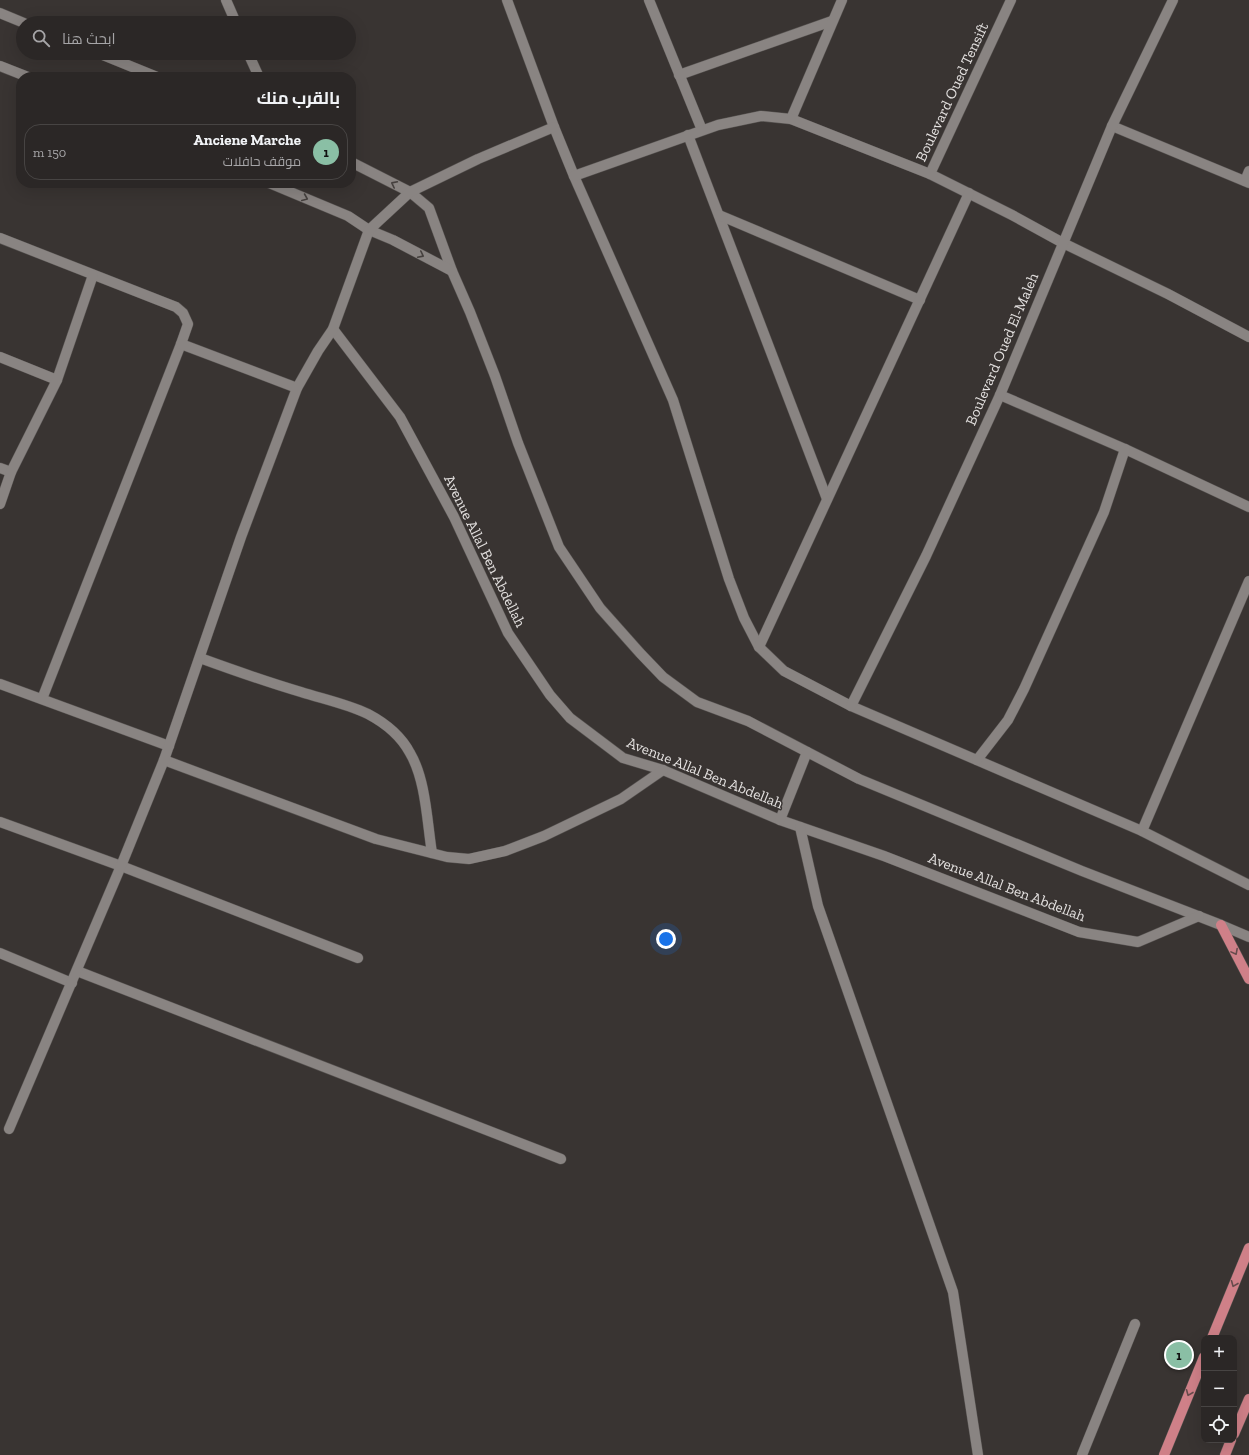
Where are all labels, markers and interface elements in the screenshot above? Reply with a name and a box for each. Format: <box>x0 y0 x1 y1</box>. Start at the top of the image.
search box <box>16 16 356 60</box>
street label: Boulevard Oued Tensift <box>912 19 992 165</box>
icon: search <box>30 27 52 49</box>
text: ابحث هنا <box>62 30 116 48</box>
text: بالقرب منك <box>257 88 340 108</box>
text: Anciene Marche <box>193 131 301 149</box>
text: 150 m <box>33 145 66 160</box>
text: 1 <box>323 145 329 160</box>
text: موقف حافلات <box>223 154 301 169</box>
one-way arrow <box>391 181 399 189</box>
one-way arrow <box>301 193 308 201</box>
one-way arrow <box>417 251 424 258</box>
street label: Boulevard Oued El-Maleh <box>962 269 1043 428</box>
street label: Avenue Allal Ben Abdellah <box>440 472 530 631</box>
street label: Avenue Allal Ben Abdellah <box>624 733 786 813</box>
street label: Avenue Allal Ben Abdellah <box>926 849 1089 926</box>
your location <box>656 929 676 949</box>
one-way arrow <box>1231 948 1238 955</box>
one-way arrow <box>1231 1280 1239 1288</box>
map controls <box>1201 1335 1237 1443</box>
button: + <box>1201 1335 1237 1371</box>
pin: 1 <box>1166 1340 1192 1370</box>
button: − <box>1201 1371 1237 1407</box>
one-way arrow <box>1186 1389 1194 1397</box>
button: locate <box>1201 1407 1237 1443</box>

